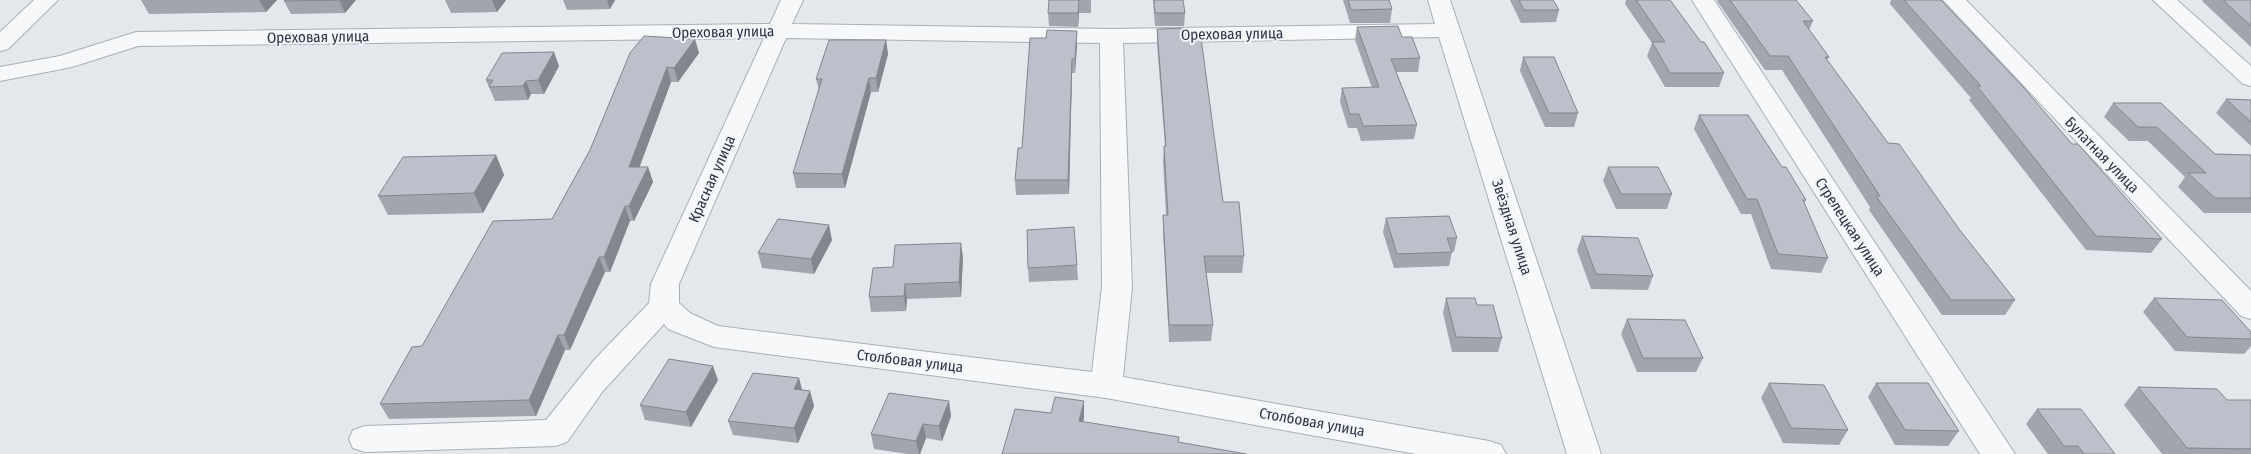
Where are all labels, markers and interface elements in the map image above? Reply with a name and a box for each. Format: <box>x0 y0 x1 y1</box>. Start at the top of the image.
street label: Ореховая улица <box>672 22 774 42</box>
street label: Ореховая улица <box>1181 24 1283 44</box>
street label: Ореховая улица <box>267 27 369 47</box>
street label: Булатная улица <box>2061 113 2143 197</box>
street label: Красная улица <box>685 133 739 225</box>
street label: Стрелецкая улица <box>1811 174 1889 280</box>
street label: Звёздная улица <box>1488 177 1536 277</box>
street label: Столбовая улица <box>856 346 964 376</box>
street label: Столбовая улица <box>1258 404 1366 440</box>

